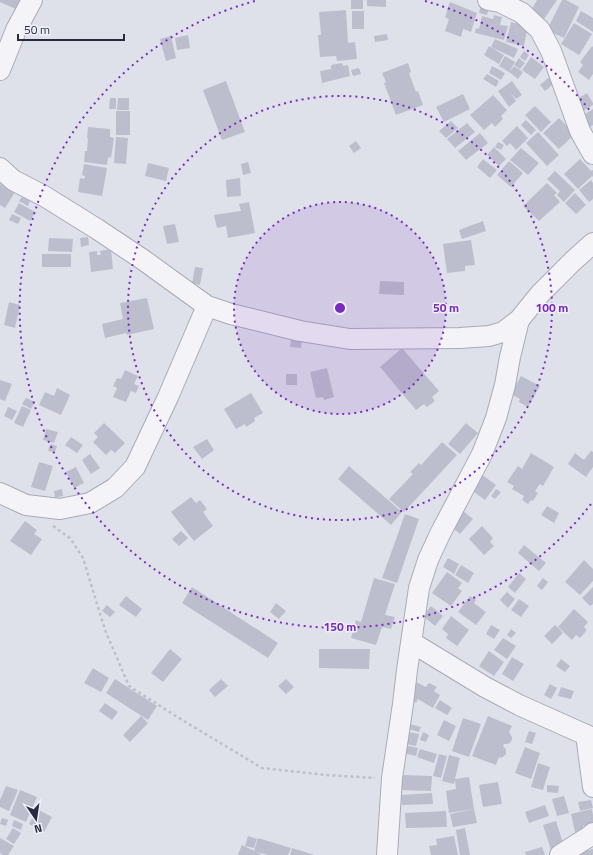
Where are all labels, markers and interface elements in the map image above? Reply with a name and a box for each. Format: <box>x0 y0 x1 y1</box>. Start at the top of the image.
scale bar <box>18 16 124 42</box>
text: 50 m <box>24 20 50 39</box>
text: 50 m <box>433 298 459 317</box>
text: 100 m <box>536 298 568 317</box>
centre of rings <box>333 301 347 315</box>
text: 150 m <box>324 617 356 636</box>
north arrow <box>16 799 56 839</box>
text: N <box>33 820 44 837</box>

